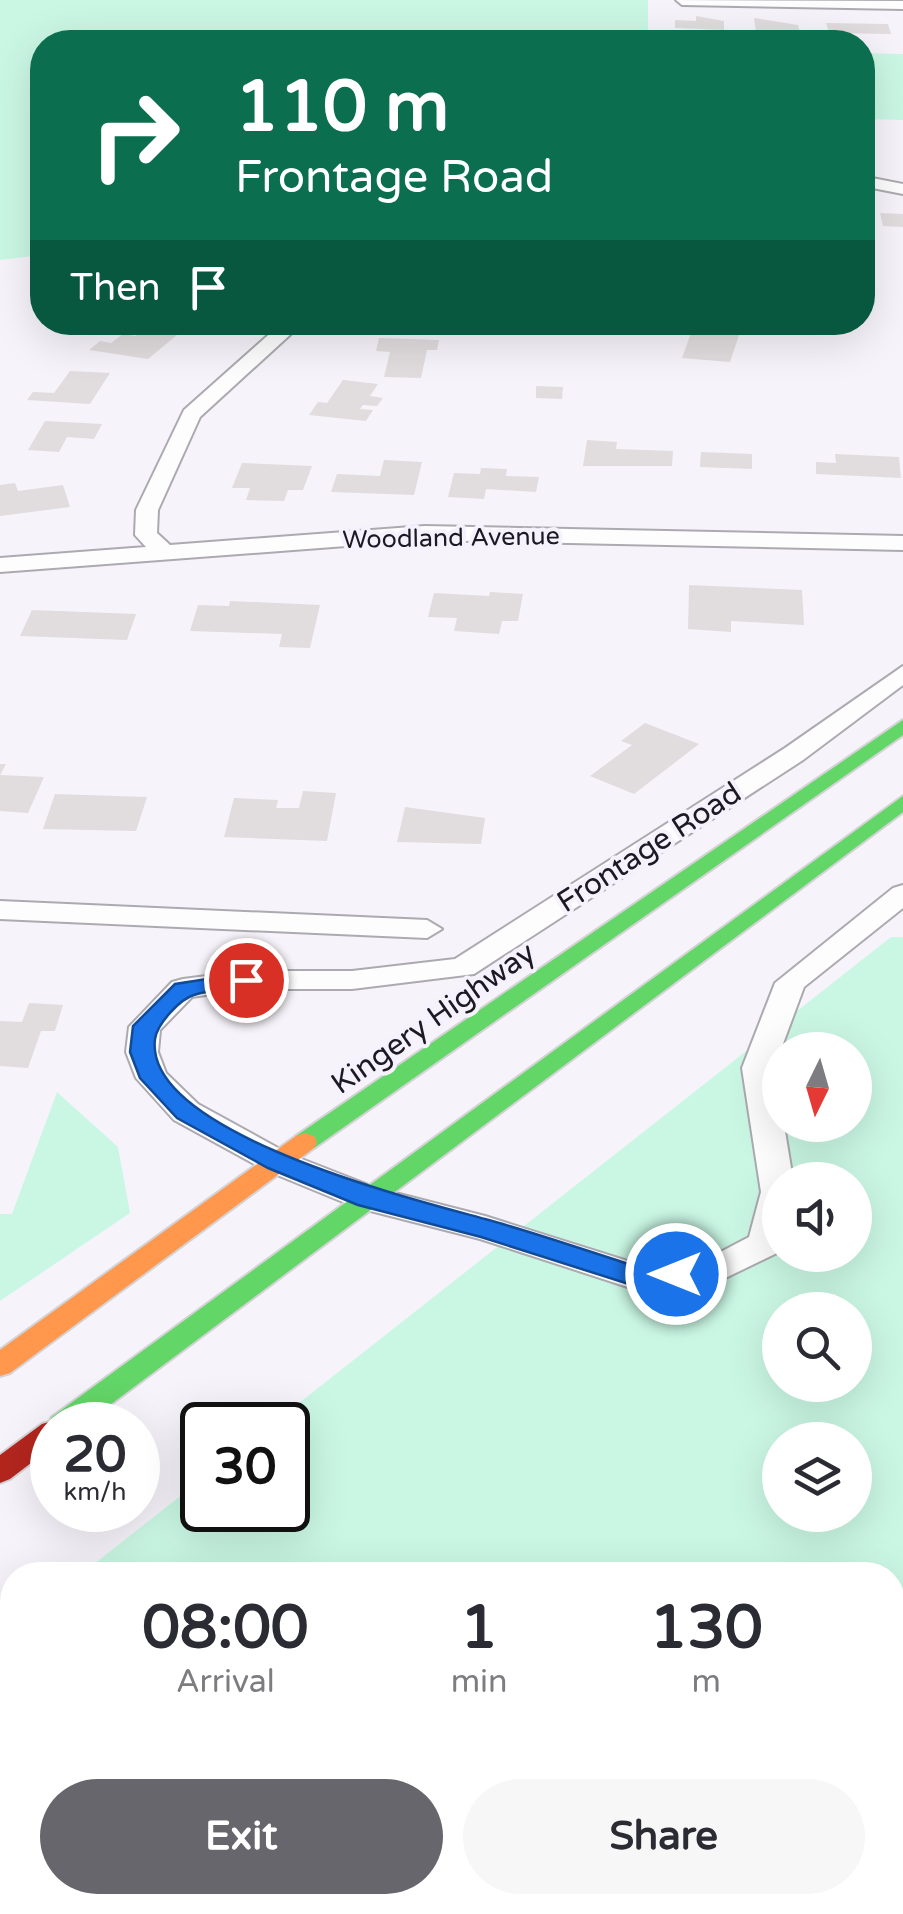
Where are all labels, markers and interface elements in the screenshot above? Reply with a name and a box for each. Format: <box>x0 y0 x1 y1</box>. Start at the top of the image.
text: 110 m <box>235 66 449 150</box>
icon: right <box>70 70 200 200</box>
text: Frontage Road <box>235 151 553 205</box>
icon: arrive <box>181 260 236 315</box>
text: Then <box>70 265 161 311</box>
street label: Woodland Avenue <box>342 521 560 555</box>
street label: Frontage Road <box>550 774 748 921</box>
street label: Kingery Highway <box>324 934 542 1102</box>
pin <box>204 938 289 1023</box>
icon: arrive <box>219 953 274 1008</box>
north arrow <box>762 1032 872 1142</box>
map controls <box>762 1032 872 1532</box>
button: sound <box>762 1162 872 1272</box>
position arrow <box>624 1222 728 1326</box>
button: search <box>762 1292 872 1402</box>
speed limit sign: 30 <box>180 1402 310 1532</box>
button: layers <box>762 1422 872 1532</box>
text: 20 <box>64 1425 126 1485</box>
text: km/h <box>64 1477 126 1507</box>
text: 08:00 <box>142 1592 309 1664</box>
text: 1 <box>460 1592 498 1664</box>
text: 130 <box>650 1592 763 1664</box>
text: Arrival <box>176 1663 275 1701</box>
text: min <box>451 1663 508 1701</box>
text: m <box>692 1663 721 1701</box>
button: Exit <box>40 1779 443 1894</box>
button: Share <box>463 1779 865 1894</box>

